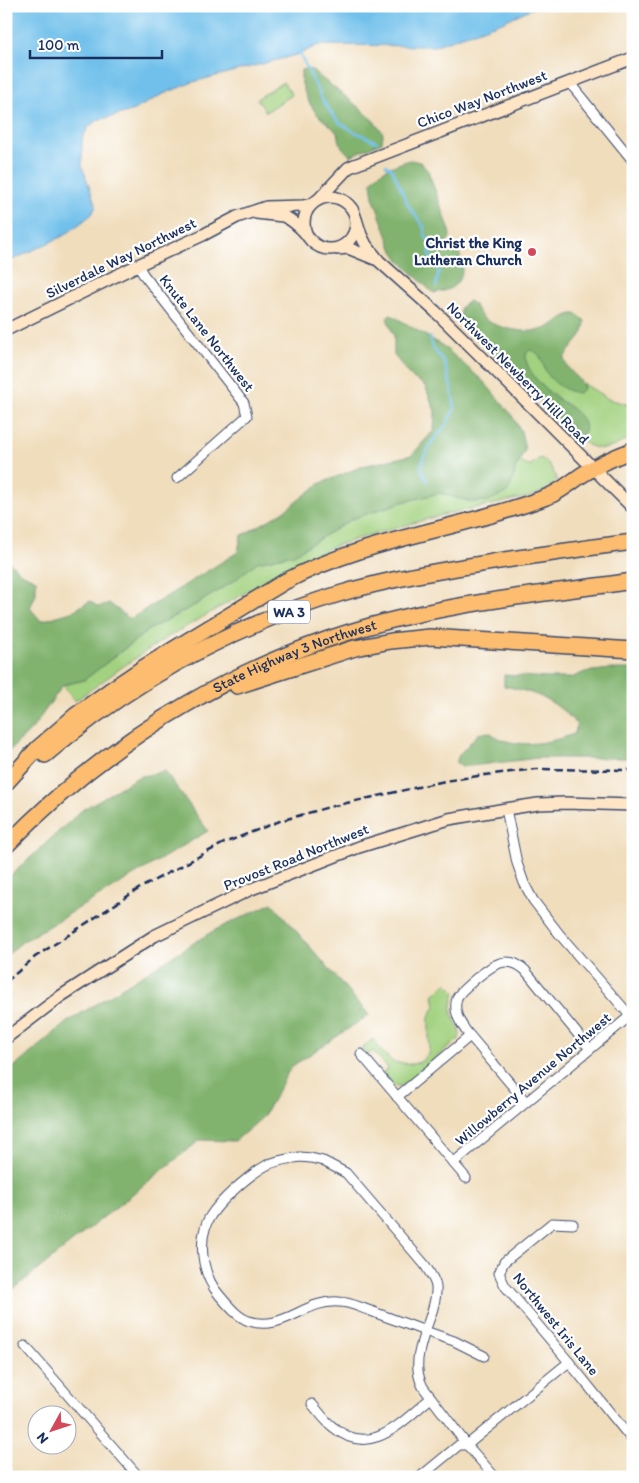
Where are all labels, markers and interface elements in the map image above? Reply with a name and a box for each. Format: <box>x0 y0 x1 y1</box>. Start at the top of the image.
scale bar <box>30 28 162 60</box>
text: 100 m <box>38 36 80 54</box>
street label: Chico Way Northwest <box>415 66 550 132</box>
street label: Silverdale Way Northwest <box>43 214 199 302</box>
place label: Christ the King Lutheran Church <box>414 234 522 269</box>
marker: Christ the King Lutheran Church <box>526 246 538 258</box>
street label: Knute Lane Northwest <box>156 271 259 395</box>
street label: Northwest Newberry Hill Road <box>443 298 593 448</box>
road number: WA 3 <box>268 600 310 624</box>
street label: State Highway 3 Northwest <box>209 615 379 697</box>
street label: Provost Road Northwest <box>221 819 372 894</box>
street label: Willowberry Avenue Northwest <box>451 1008 615 1150</box>
street label: Northwest Iris Lane <box>509 1269 603 1379</box>
north arrow <box>28 1406 78 1456</box>
text: N <box>33 1429 52 1447</box>

